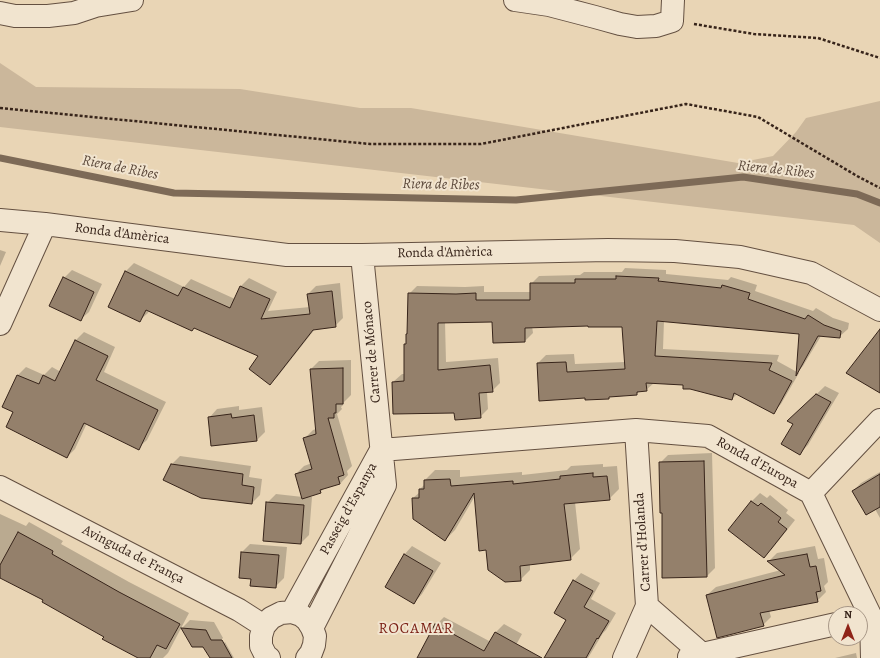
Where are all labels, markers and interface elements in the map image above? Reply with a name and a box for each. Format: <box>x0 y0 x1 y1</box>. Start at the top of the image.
water label: Riera de Ribes <box>80 152 160 184</box>
water label: Riera de Ribes <box>737 157 815 183</box>
water label: Riera de Ribes <box>402 175 480 195</box>
street label: Ronda d'Amèrica <box>74 220 170 248</box>
street label: Ronda d'Amèrica <box>397 244 493 262</box>
street label: Carrer de Mónaco <box>359 300 385 404</box>
street label: Ronda d'Europa <box>713 434 801 492</box>
street label: Passeig d'Espanya <box>317 460 381 558</box>
street label: Carrer d'Holanda <box>631 492 655 592</box>
street label: Avinguda de França <box>79 522 187 588</box>
north arrow <box>828 606 868 646</box>
text: N <box>844 607 852 622</box>
district label: ROCAMAR <box>378 620 454 638</box>

